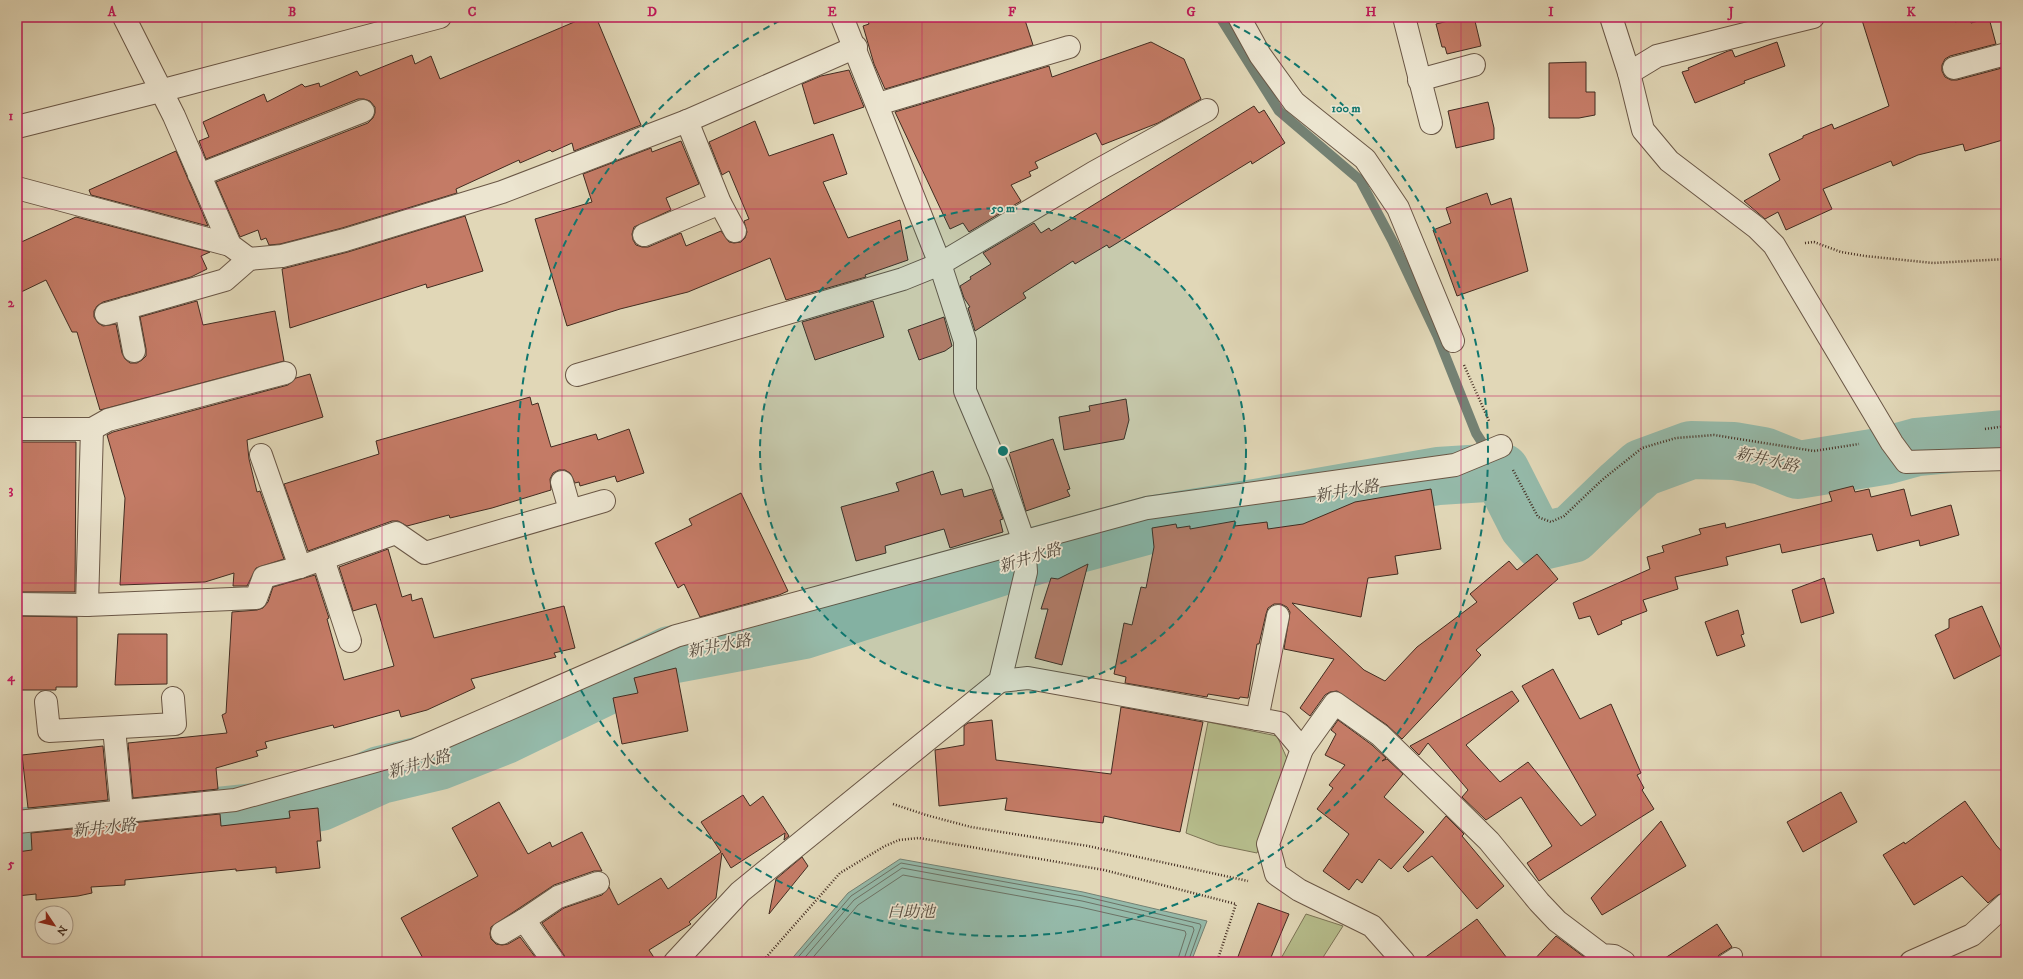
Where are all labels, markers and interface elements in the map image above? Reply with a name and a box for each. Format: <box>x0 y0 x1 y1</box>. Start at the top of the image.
text: A <box>107 4 117 20</box>
text: B <box>288 4 296 20</box>
text: C <box>468 4 477 20</box>
text: D <box>647 4 657 20</box>
text: E <box>827 4 837 20</box>
text: F <box>1008 4 1017 20</box>
text: G <box>1186 4 1196 20</box>
text: H <box>1366 4 1377 20</box>
text: I <box>1548 4 1554 20</box>
text: J <box>1726 4 1734 21</box>
text: K <box>1906 4 1916 20</box>
text: 100 m <box>1332 101 1360 116</box>
text: 1 <box>9 108 14 124</box>
text: 50 m <box>990 201 1015 216</box>
text: 2 <box>8 295 15 311</box>
water label: 新井水路 <box>1734 443 1801 477</box>
centre of rings <box>996 444 1010 458</box>
water label: 新井水路 <box>1314 475 1381 506</box>
text: 3 <box>9 482 14 498</box>
water label: 新井水路 <box>996 539 1064 577</box>
water label: 新井水路 <box>686 630 753 662</box>
text: 4 <box>6 669 15 686</box>
water label: 新井水路 <box>385 745 453 782</box>
water label: 新井水路 <box>71 815 138 841</box>
text: 5 <box>7 856 15 872</box>
water label: 白助池 <box>887 902 937 922</box>
north arrow <box>34 905 74 945</box>
text: N <box>53 922 70 938</box>

